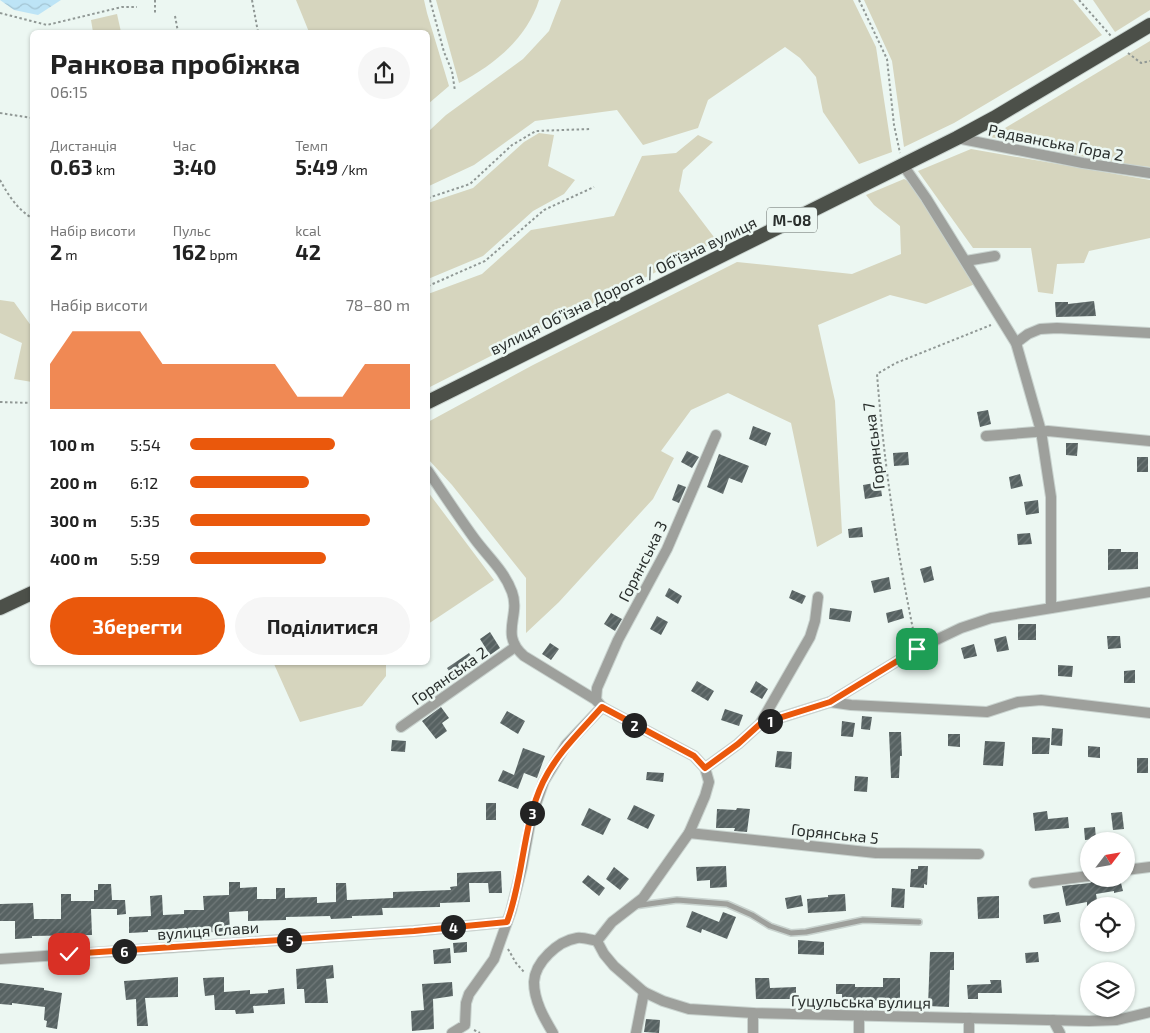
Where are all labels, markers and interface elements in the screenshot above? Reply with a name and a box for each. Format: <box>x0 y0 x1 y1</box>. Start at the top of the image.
text: Ранкова пробіжка <box>50 46 300 80</box>
button: share <box>358 47 410 99</box>
text: 06:15 <box>50 82 88 101</box>
street label: Радванська Гора 2 <box>987 120 1125 164</box>
text: Дистанція <box>50 137 117 154</box>
text: Час <box>173 137 196 154</box>
text: Темп <box>295 137 328 154</box>
text: 0.63 <box>50 154 93 179</box>
text: 3:40 <box>173 154 217 179</box>
text: 5:49 <box>295 154 338 179</box>
text: km <box>93 161 115 178</box>
text: /km <box>338 161 368 178</box>
road number: М-08 <box>767 208 817 232</box>
street label: вулиця Обʼїзна Дорога / Обʼїзна вулиця <box>487 212 760 359</box>
text: Набір висоти <box>50 222 136 239</box>
text: Пульс <box>173 222 211 239</box>
text: kcal <box>295 222 321 239</box>
text: 2 <box>50 239 62 264</box>
text: 162 <box>173 239 206 264</box>
text: 42 <box>295 239 321 264</box>
text: m <box>62 246 78 263</box>
text: bpm <box>206 246 238 263</box>
text: Набір висоти <box>50 295 148 314</box>
text: 78–80 m <box>346 295 410 314</box>
street label: Горянська 7 <box>858 401 888 491</box>
text: 100 m <box>50 435 95 454</box>
text: 5:54 <box>130 435 161 454</box>
text: 200 m <box>50 473 97 492</box>
text: 6:12 <box>130 473 158 492</box>
text: 300 m <box>50 511 97 530</box>
text: 5:35 <box>130 511 160 530</box>
street label: Горянська 3 <box>614 517 670 605</box>
text: 400 m <box>50 549 98 568</box>
text: 5:59 <box>130 549 160 568</box>
button: Зберегти <box>50 597 225 655</box>
button: Поділитися <box>235 597 410 655</box>
pin <box>896 628 938 670</box>
icon: arrive <box>903 635 931 663</box>
street label: Горянська 2 <box>407 642 491 708</box>
pin: 1 <box>758 708 782 734</box>
pin: 2 <box>622 712 646 738</box>
text: 1 <box>767 713 774 730</box>
text: 2 <box>630 717 639 734</box>
pin: 3 <box>520 800 544 826</box>
text: 3 <box>529 805 536 822</box>
street label: Горянська 5 <box>790 819 880 847</box>
north arrow <box>1080 832 1135 888</box>
map controls <box>1080 832 1135 1017</box>
button: locate <box>1080 897 1135 952</box>
pin: 4 <box>440 914 466 940</box>
street label: вулиця Слави <box>156 917 260 944</box>
text: 4 <box>449 919 458 936</box>
pin: 5 <box>276 928 302 952</box>
text: 5 <box>286 932 293 949</box>
pin <box>48 933 90 975</box>
pin: 6 <box>112 938 136 964</box>
icon: check <box>55 940 83 968</box>
text: 6 <box>120 943 129 960</box>
button: layers <box>1080 962 1135 1017</box>
street label: Гуцульська вулиця <box>791 990 931 1013</box>

